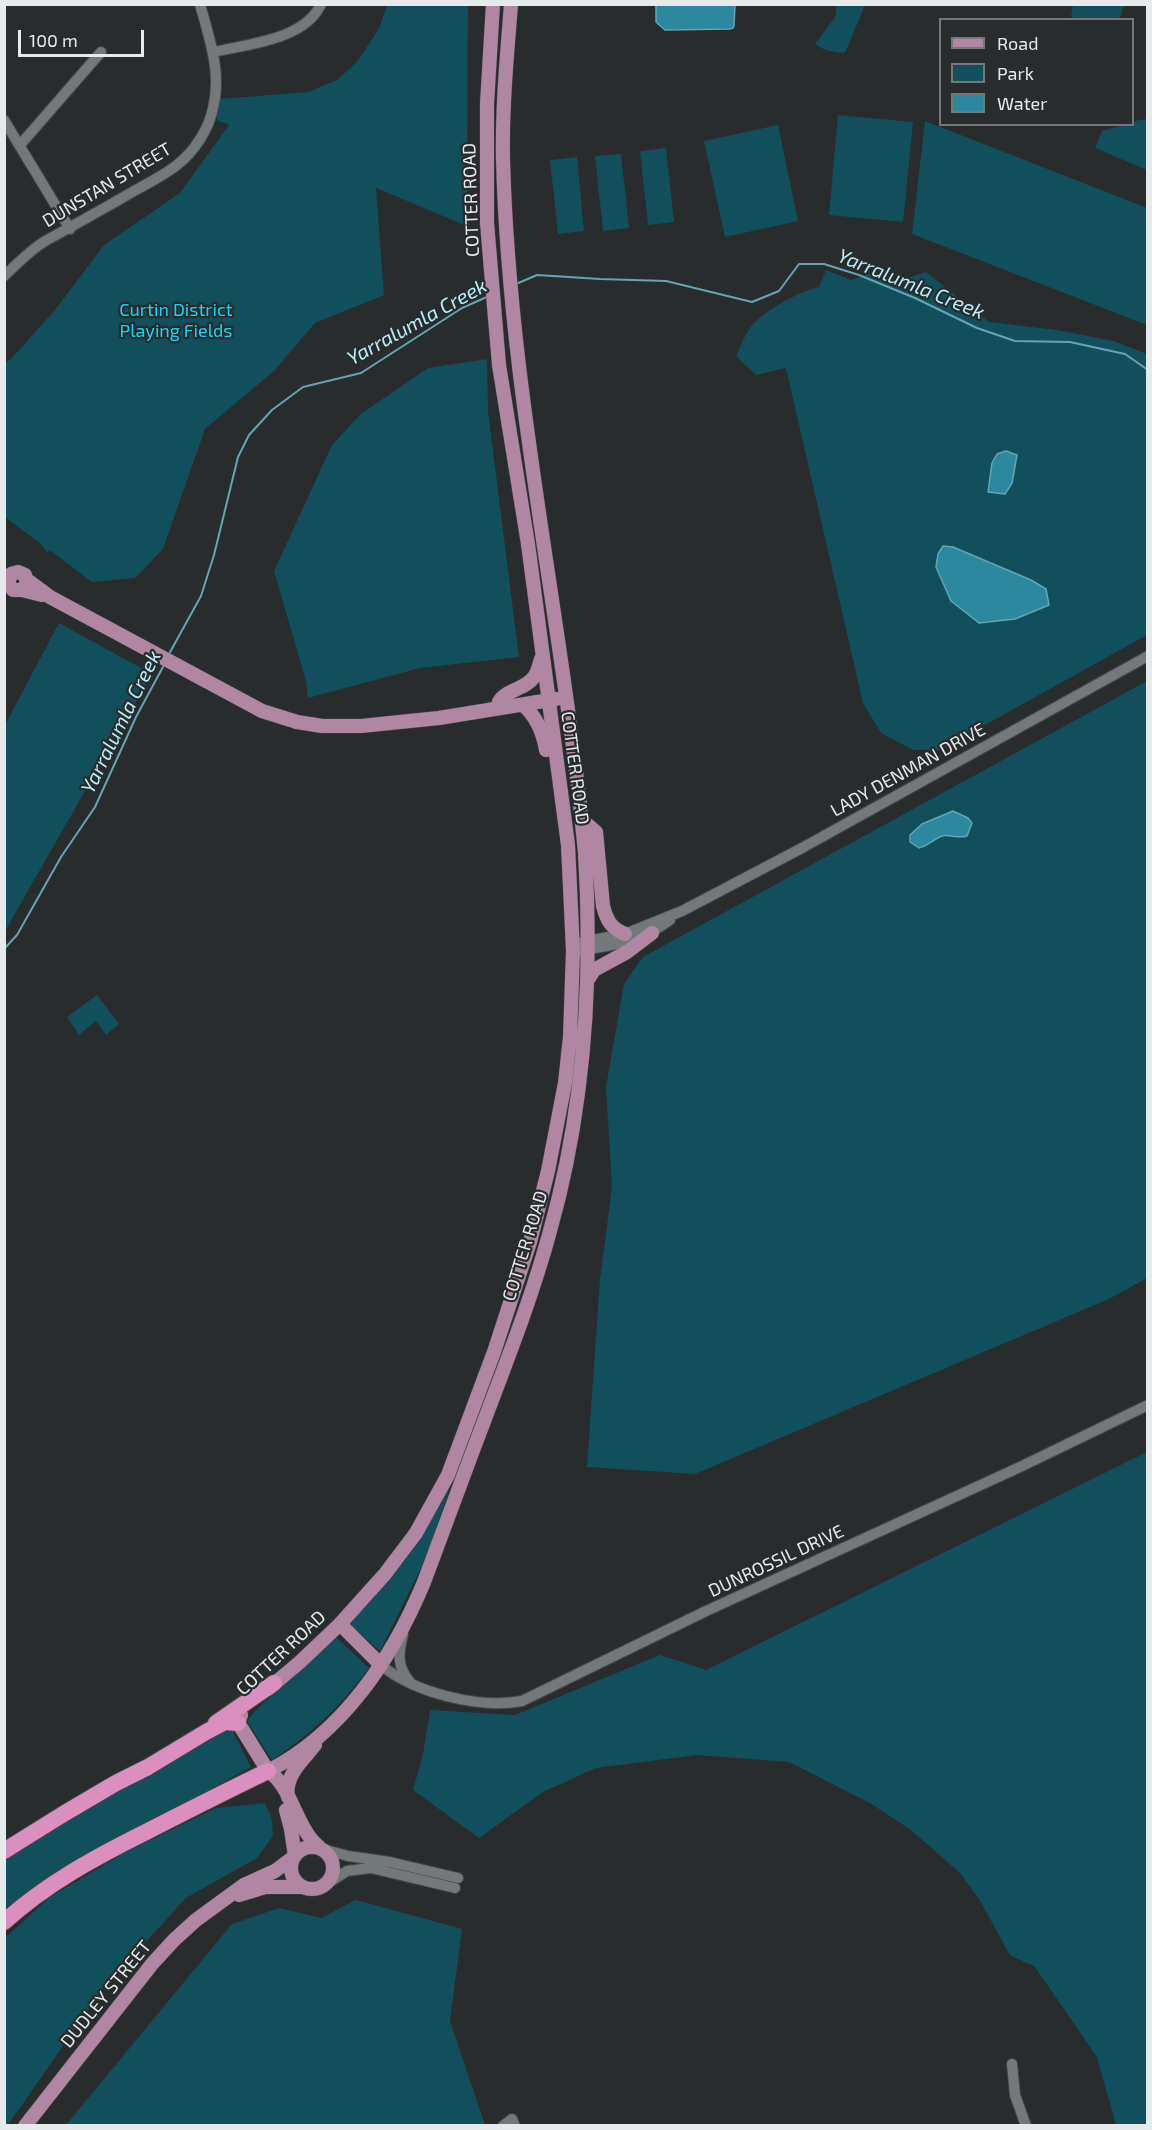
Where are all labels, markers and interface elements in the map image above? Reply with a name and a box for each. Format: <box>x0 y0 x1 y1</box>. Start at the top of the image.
scale bar <box>21 18 147 56</box>
legend <box>939 18 1134 126</box>
text: 100 m <box>29 29 78 51</box>
text: Road <box>997 32 1038 54</box>
text: Park <box>997 62 1034 84</box>
text: Water <box>997 92 1047 114</box>
street label: DUNSTAN STREET <box>39 138 175 232</box>
street label: COTTER ROAD <box>458 143 484 257</box>
water label: Yarralumla Creek <box>834 244 988 324</box>
water label: Yarralumla Creek <box>343 274 491 370</box>
park label: Curtin District Playing Fields <box>119 299 233 342</box>
water label: Yarralumla Creek <box>76 647 166 797</box>
street label: COTTER ROAD <box>556 710 594 826</box>
street label: LADY DENMAN DRIVE <box>827 718 989 822</box>
street label: COTTER ROAD <box>498 1188 552 1304</box>
street label: DUNROSSIL DRIVE <box>705 1520 847 1602</box>
street label: COTTER ROAD <box>232 1606 330 1700</box>
street label: DUDLEY STREET <box>56 1936 156 2052</box>

